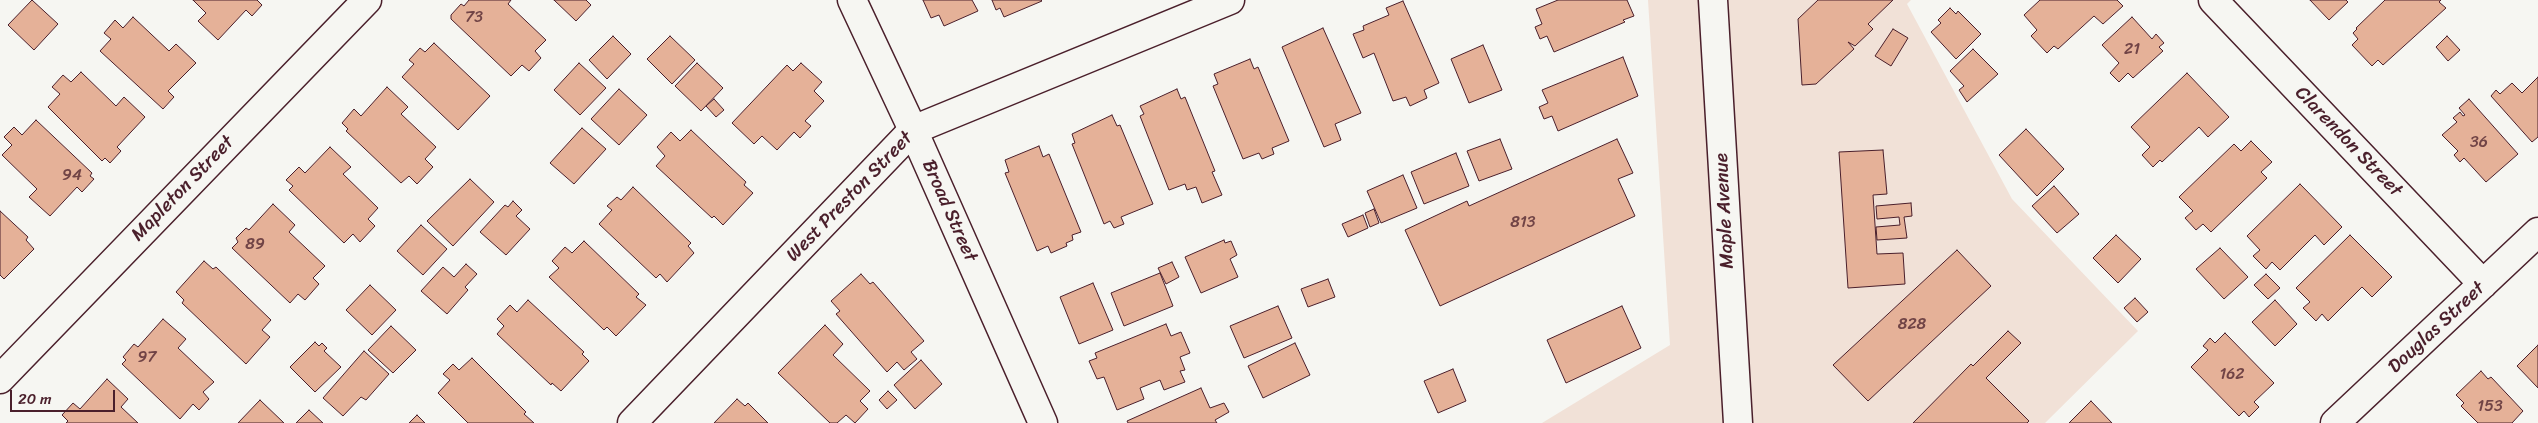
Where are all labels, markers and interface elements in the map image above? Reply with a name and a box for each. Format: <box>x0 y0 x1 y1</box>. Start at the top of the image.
house number: 73 <box>465 8 483 28</box>
house number: 21 <box>2124 40 2140 60</box>
street label: Clarendon Street <box>2290 82 2406 202</box>
street label: West Preston Street <box>782 127 918 267</box>
street label: Mapleton Street <box>127 132 239 246</box>
house number: 36 <box>2470 133 2488 153</box>
street label: Maple Avenue <box>1711 153 1739 269</box>
street label: Broad Street <box>916 157 982 265</box>
house number: 94 <box>62 166 82 186</box>
house number: 813 <box>1510 213 1536 233</box>
house number: 89 <box>245 235 265 255</box>
street label: Douglas Street <box>2384 277 2490 379</box>
house number: 828 <box>1898 315 1926 335</box>
house number: 97 <box>138 348 156 368</box>
house number: 162 <box>2219 365 2245 385</box>
scale bar <box>12 380 118 412</box>
text: 20 m <box>18 386 52 412</box>
house number: 153 <box>2477 397 2503 417</box>

